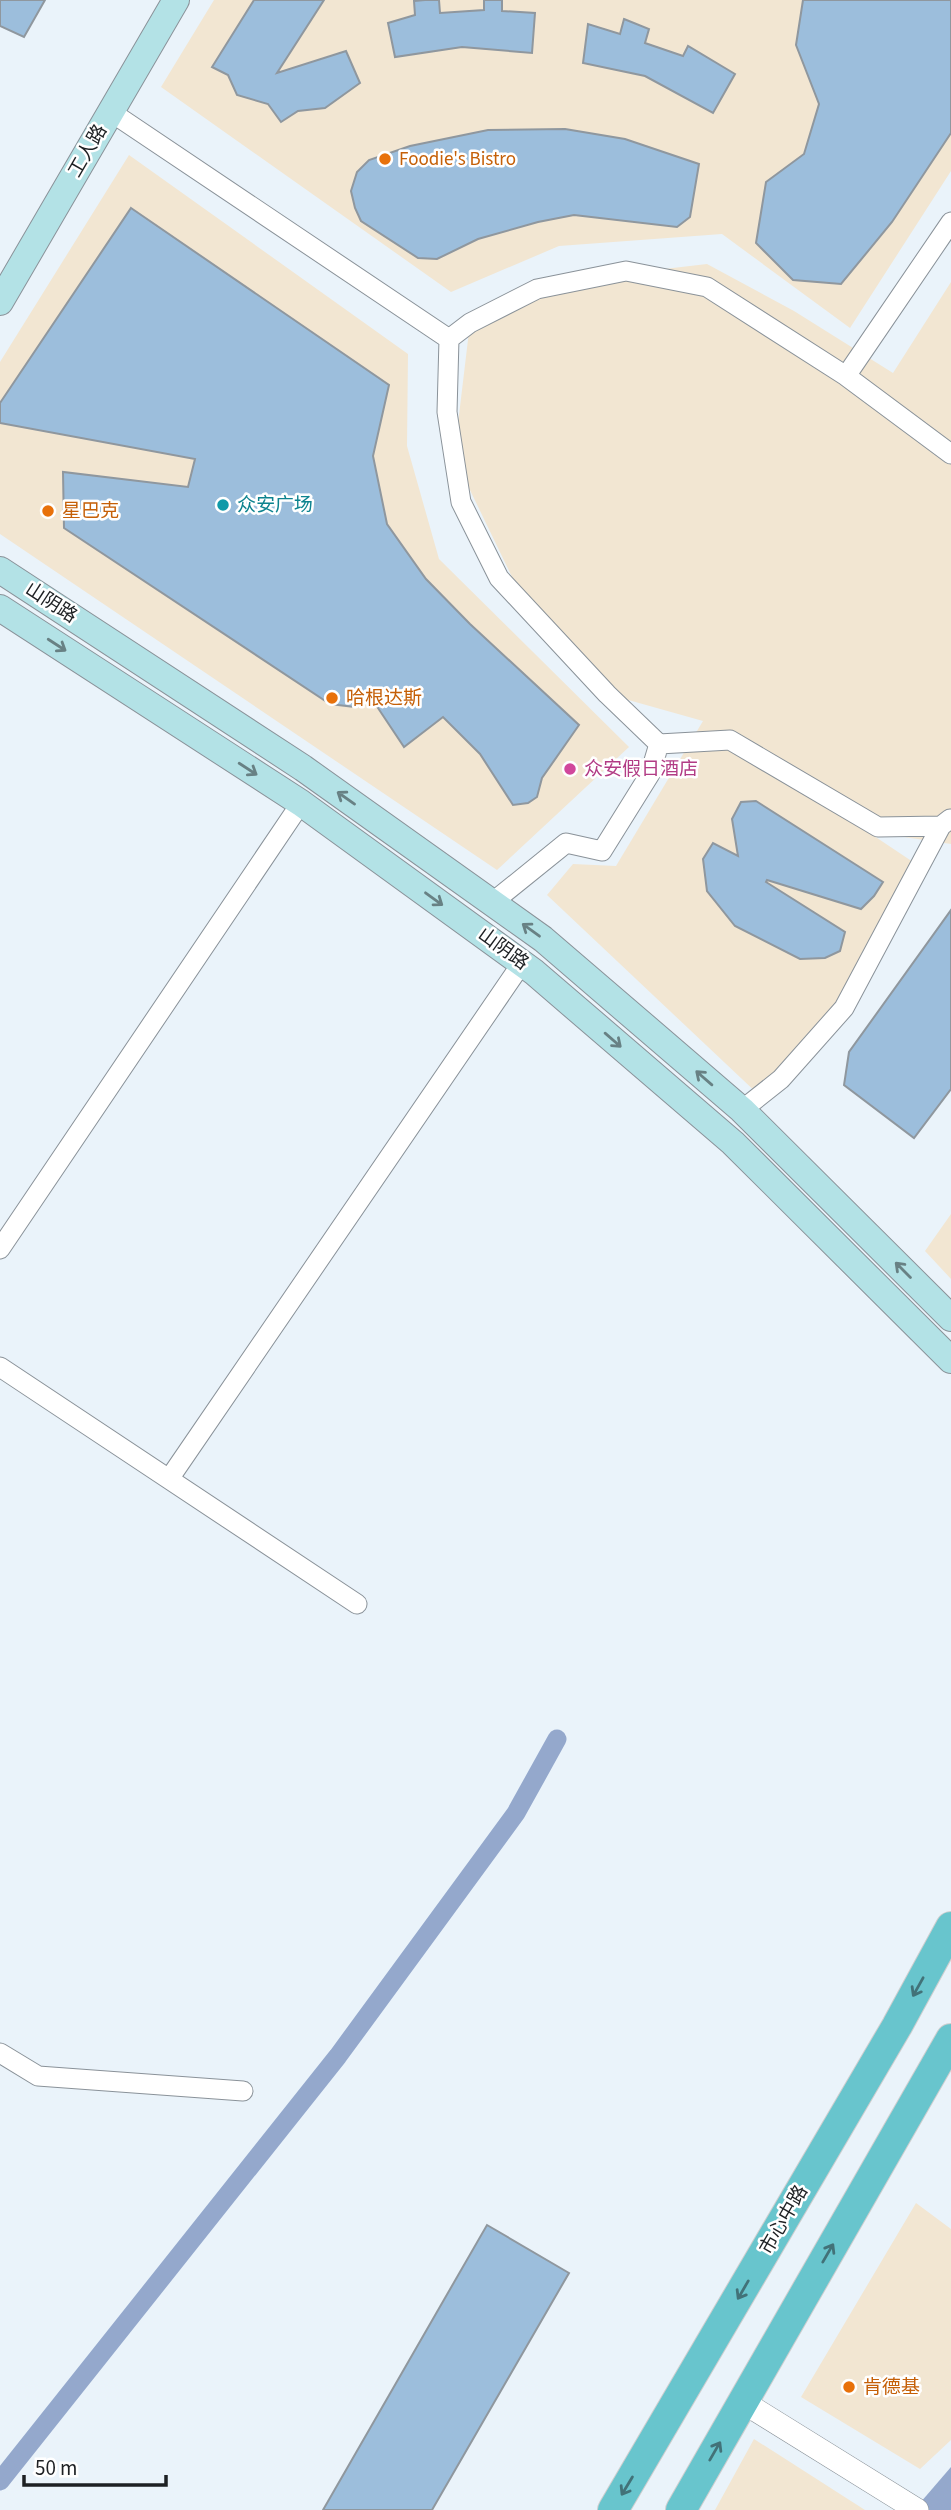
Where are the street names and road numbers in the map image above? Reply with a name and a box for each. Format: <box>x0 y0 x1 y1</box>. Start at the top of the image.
street label: 工人路 <box>62 120 114 182</box>
street label: 山阴路 <box>20 576 82 630</box>
street label: 山阴路 <box>472 921 534 977</box>
street label: 市心中路 <box>753 2180 815 2260</box>

